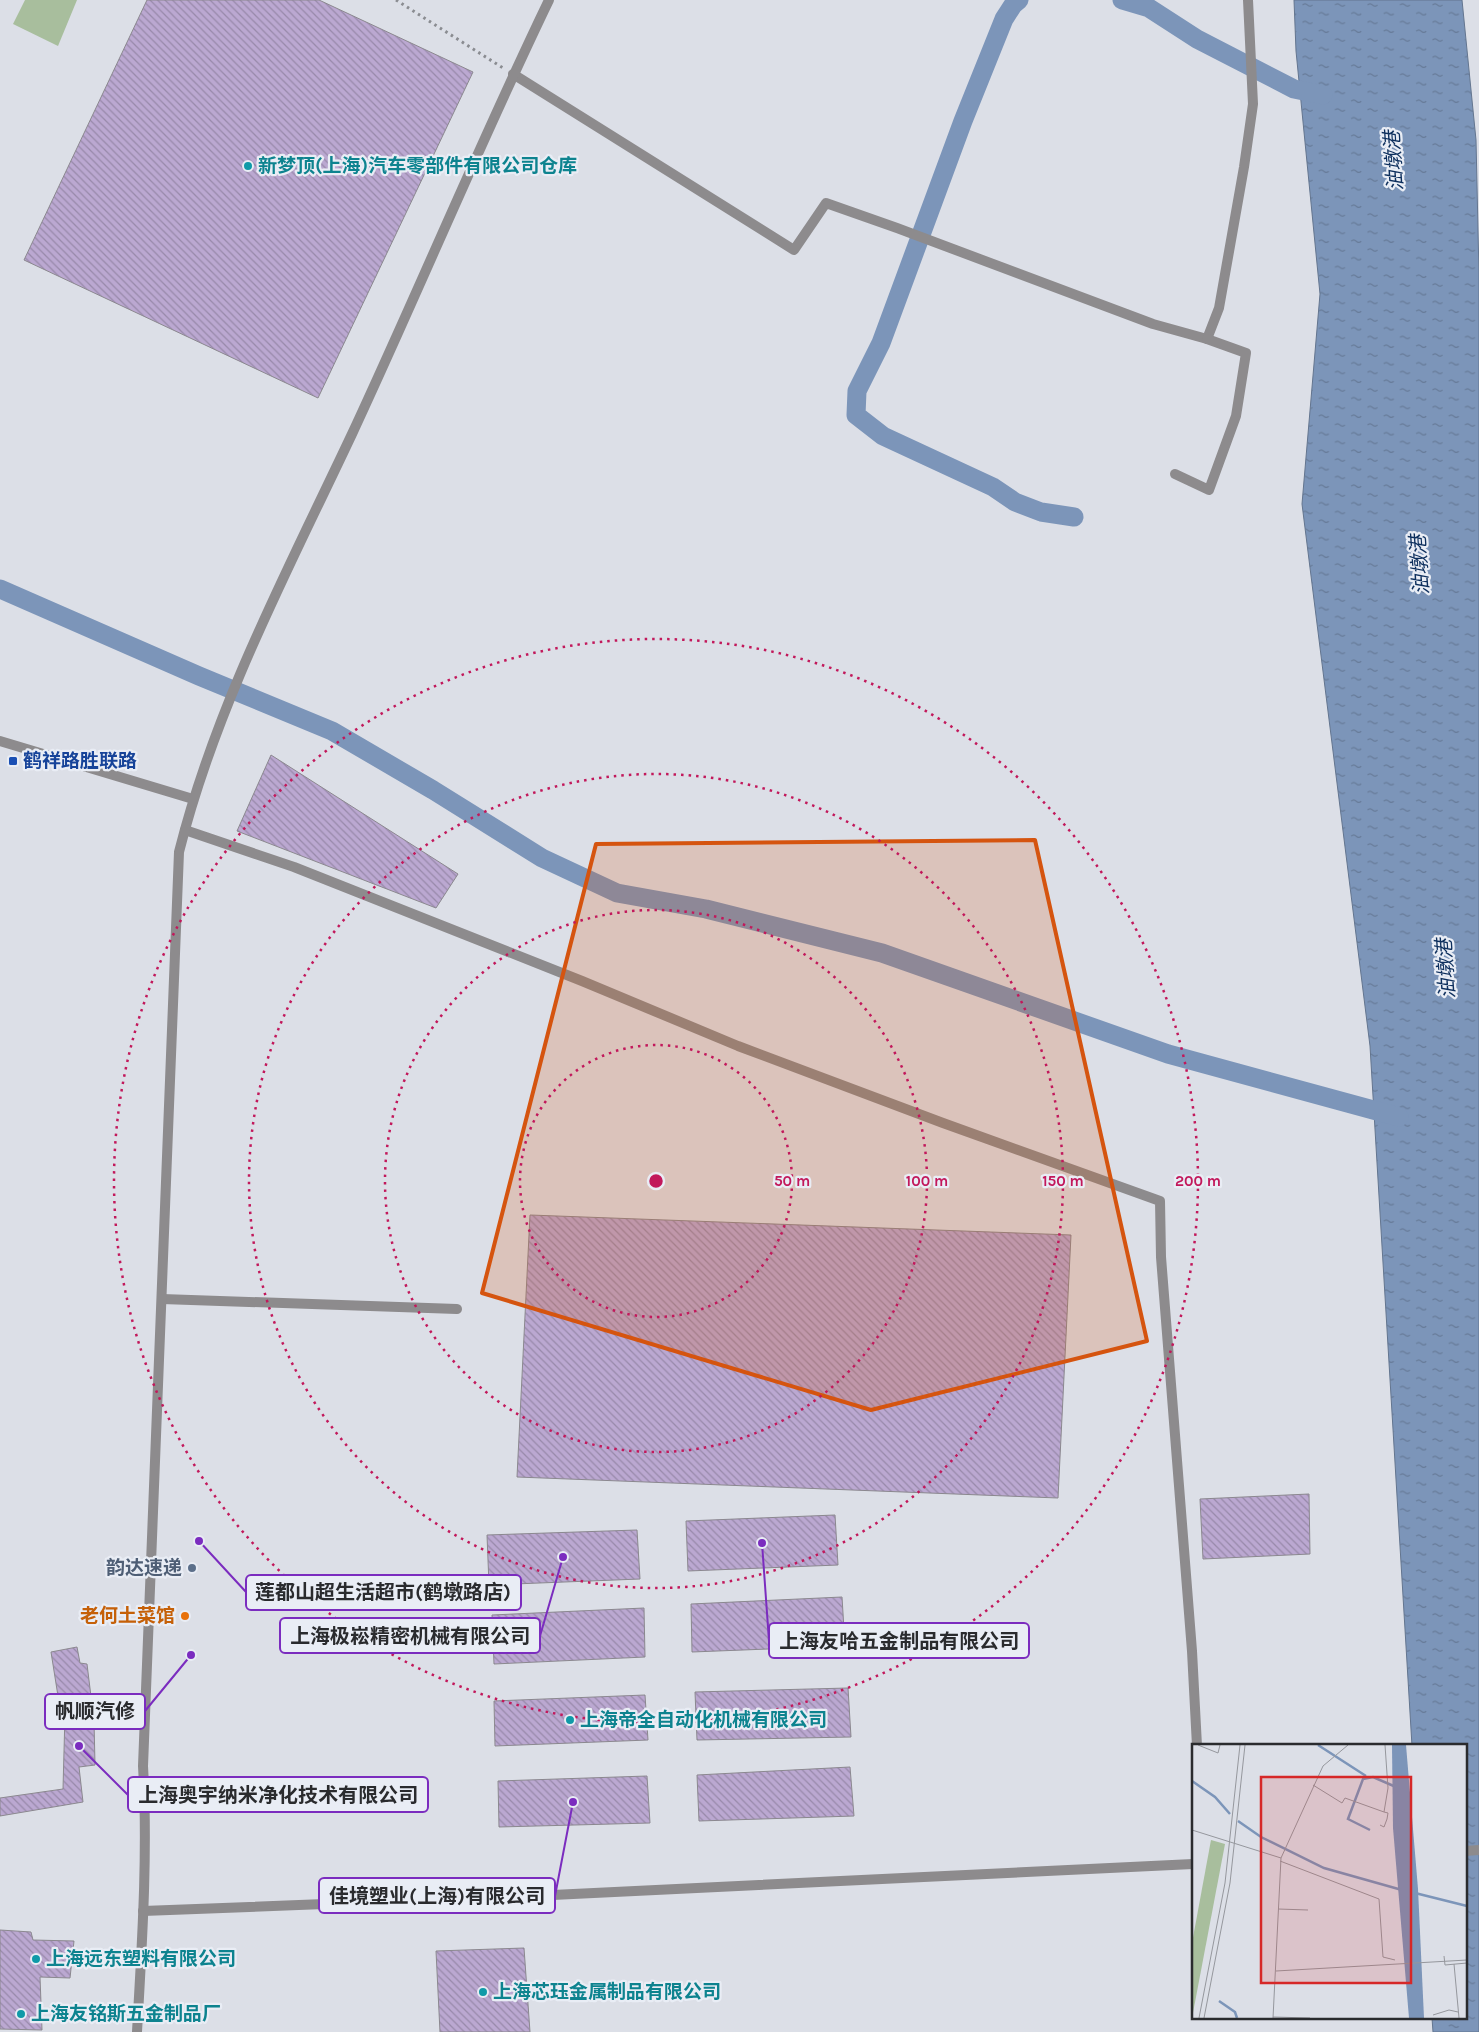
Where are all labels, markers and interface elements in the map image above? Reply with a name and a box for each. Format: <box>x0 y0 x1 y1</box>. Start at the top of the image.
water label: 油墩港 <box>1380 127 1408 192</box>
place label: 新梦顶(上海)汽车零部件有限公司仓库 <box>258 155 577 177</box>
marker: 新梦顶(上海)汽车零部件有限公司仓库 <box>242 160 254 172</box>
water label: 油墩港 <box>1406 531 1434 596</box>
place label: 鹤祥路胜联路 <box>23 750 137 772</box>
marker: 鹤祥路胜联路 <box>7 755 19 767</box>
water label: 油墩港 <box>1432 935 1460 1000</box>
centre of rings <box>647 1172 665 1190</box>
text: 50 m <box>774 1172 810 1190</box>
text: 100 m <box>906 1172 948 1190</box>
text: 150 m <box>1042 1172 1084 1190</box>
text: 200 m <box>1175 1172 1221 1190</box>
place label: 韵达速递 <box>106 1557 182 1579</box>
marker: 韵达速递 <box>186 1562 198 1574</box>
callout: 莲都山超生活超市(鹤墩路店) <box>246 1575 521 1610</box>
text: 莲都山超生活超市(鹤墩路店) <box>255 1581 511 1604</box>
place label: 老何土菜馆 <box>80 1605 175 1627</box>
marker: 老何土菜馆 <box>179 1610 191 1622</box>
callout: 上海极崧精密机械有限公司 <box>280 1618 540 1653</box>
callout: 上海友哈五金制品有限公司 <box>769 1623 1029 1658</box>
text: 上海极崧精密机械有限公司 <box>290 1625 530 1648</box>
text: 上海友哈五金制品有限公司 <box>779 1630 1019 1653</box>
callout: 帆顺汽修 <box>45 1694 145 1729</box>
text: 帆顺汽修 <box>55 1700 135 1723</box>
place label: 上海帝全自动化机械有限公司 <box>580 1709 827 1731</box>
marker: 上海帝全自动化机械有限公司 <box>564 1714 576 1726</box>
inset map <box>1192 1744 1466 2020</box>
callout: 上海奥宇纳米净化技术有限公司 <box>128 1777 428 1812</box>
text: 上海奥宇纳米净化技术有限公司 <box>138 1784 418 1807</box>
callout: 佳境塑业(上海)有限公司 <box>319 1878 555 1913</box>
text: 佳境塑业(上海)有限公司 <box>329 1885 545 1908</box>
place label: 上海远东塑料有限公司 <box>46 1948 236 1970</box>
marker: 上海远东塑料有限公司 <box>30 1953 42 1965</box>
place label: 上海芯珏金属制品有限公司 <box>493 1981 721 2003</box>
marker: 上海芯珏金属制品有限公司 <box>477 1986 489 1998</box>
place label: 上海友铭斯五金制品厂 <box>31 2003 221 2025</box>
marker: 上海友铭斯五金制品厂 <box>15 2008 27 2020</box>

